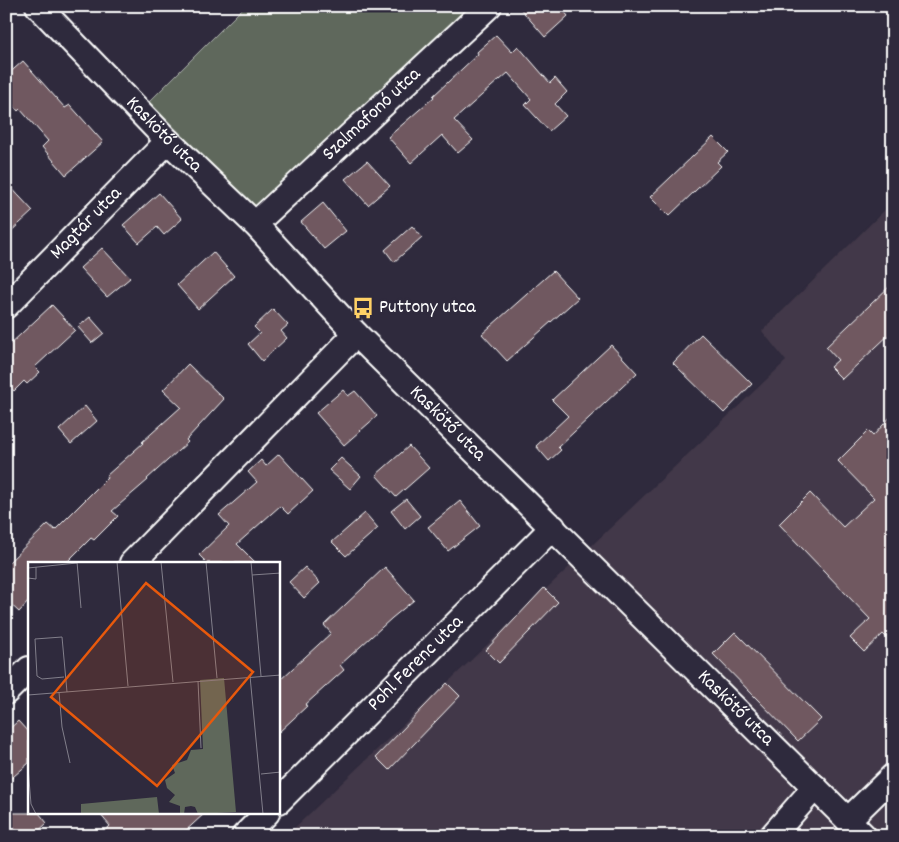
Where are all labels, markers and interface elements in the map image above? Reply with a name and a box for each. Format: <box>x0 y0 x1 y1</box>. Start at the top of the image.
street label: Szalmafonó utca <box>316 61 428 168</box>
street label: Kaskötő utca <box>119 90 208 180</box>
street label: Magtár utca <box>44 181 129 267</box>
place label: Puttony utca <box>379 294 476 322</box>
bus stop icon: Puttony utca <box>350 295 376 321</box>
street label: Kaskötő utca <box>402 379 492 469</box>
inset map <box>28 562 280 814</box>
street label: Pohl Ferenc utca <box>362 609 471 718</box>
street label: Kaskötő utca <box>690 664 780 754</box>

